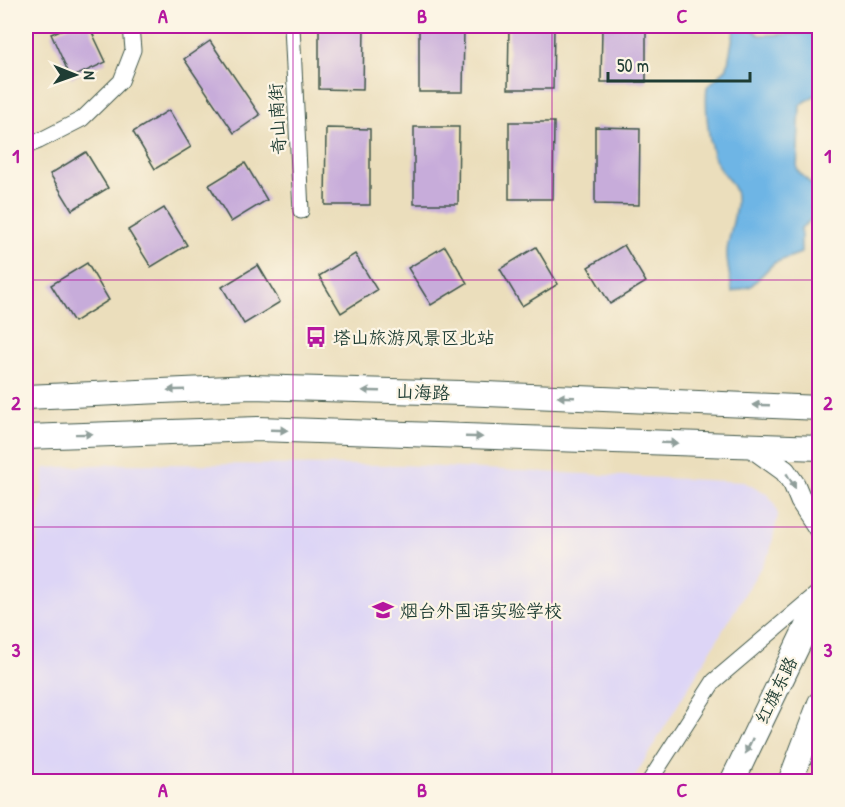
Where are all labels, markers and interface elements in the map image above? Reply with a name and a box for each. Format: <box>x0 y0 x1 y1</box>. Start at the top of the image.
text: A <box>158 2 168 29</box>
text: B <box>417 2 427 29</box>
text: C <box>677 2 688 29</box>
north arrow <box>45 45 105 105</box>
scale bar <box>608 45 750 83</box>
text: 50 m <box>617 53 649 78</box>
text: N <box>79 71 101 80</box>
street label: 奇山南街 <box>263 82 291 156</box>
text: 1 <box>12 142 20 169</box>
text: 1 <box>824 142 832 169</box>
bus stop icon: 塔山旅游风景区北站 <box>304 325 328 349</box>
place label: 塔山旅游风景区北站 <box>333 325 495 350</box>
street label: 山海路 <box>396 379 450 405</box>
one-way arrow <box>167 385 186 394</box>
one-way arrow <box>362 386 381 395</box>
text: 2 <box>11 389 21 416</box>
text: 2 <box>823 389 833 416</box>
one-way arrow <box>557 393 576 402</box>
one-way arrow <box>752 401 771 410</box>
one-way arrow <box>269 425 288 435</box>
one-way arrow <box>74 429 93 438</box>
one-way arrow <box>464 432 483 442</box>
one-way arrow <box>659 438 678 447</box>
one-way arrow <box>786 473 797 490</box>
school or university icon: 烟台外国语实验学校 <box>371 598 395 622</box>
place label: 烟台外国语实验学校 <box>400 598 562 623</box>
text: 3 <box>12 636 21 663</box>
text: 3 <box>824 636 833 663</box>
street label: 红旗东路 <box>749 652 803 728</box>
one-way arrow <box>744 738 753 755</box>
text: A <box>158 776 168 803</box>
text: B <box>417 776 427 803</box>
text: C <box>677 776 688 803</box>

